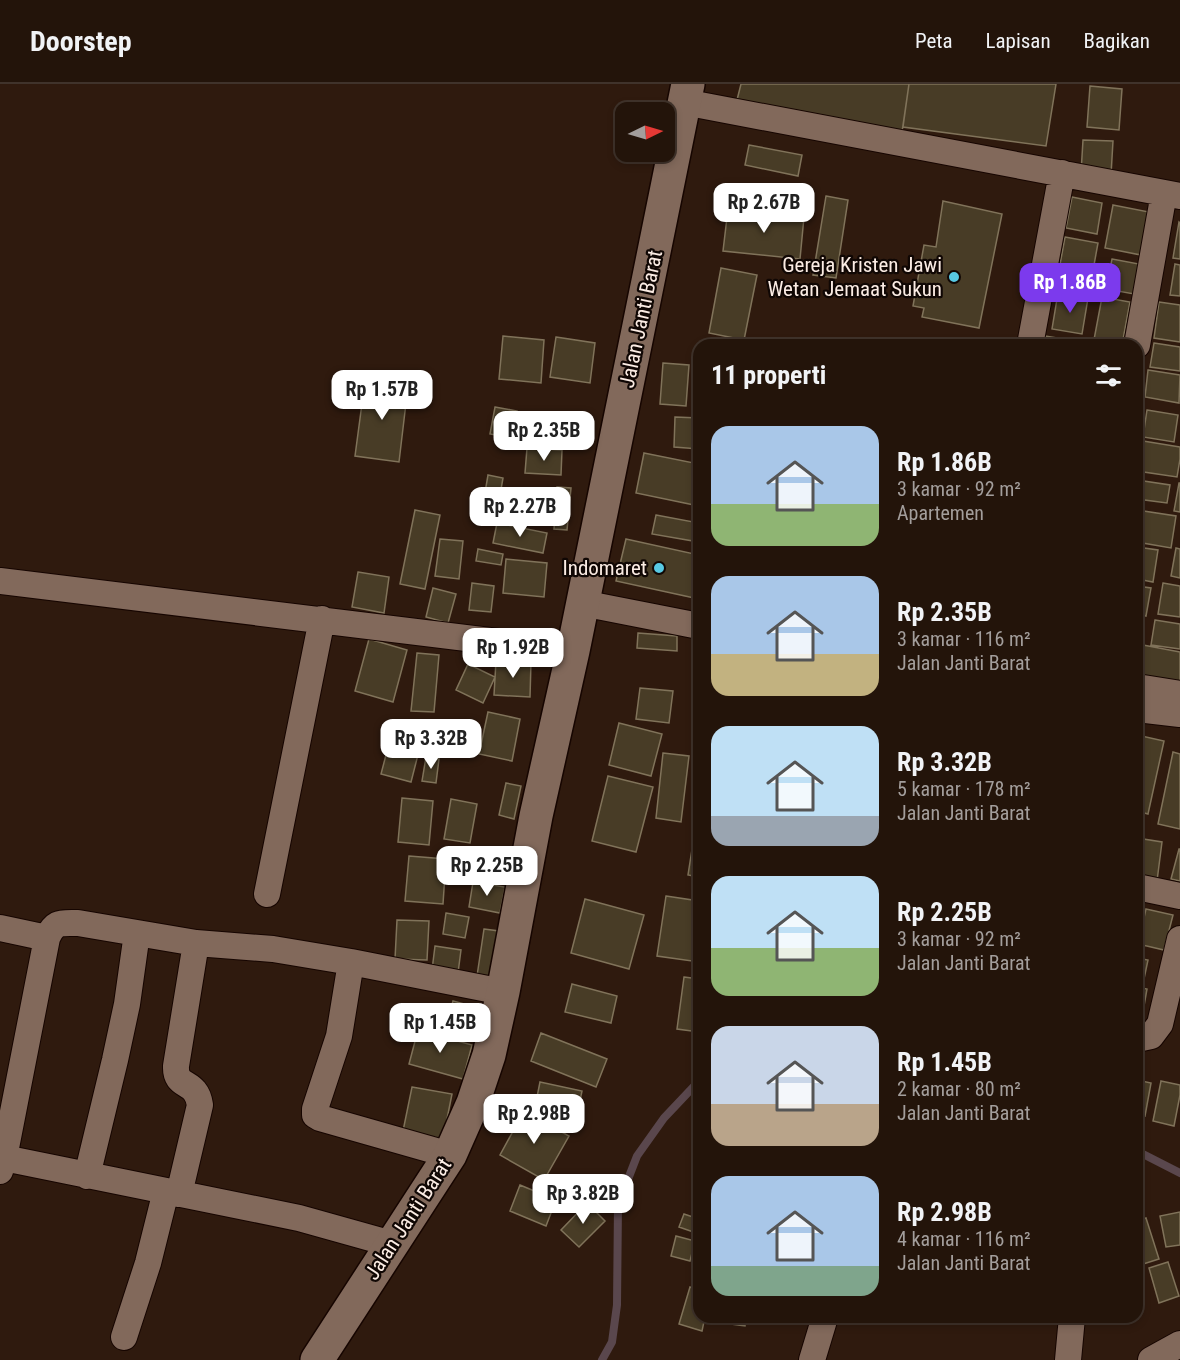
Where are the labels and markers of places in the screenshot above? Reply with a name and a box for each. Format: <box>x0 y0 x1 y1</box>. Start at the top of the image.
pin: Rp 2.67B <box>702 183 826 234</box>
place label: Gereja Kristen Jawi Wetan Jemaat Sukun <box>767 253 942 301</box>
pin: Rp 1.86B <box>1008 263 1132 314</box>
marker: Gereja Kristen Jawi Wetan Jemaat Sukun <box>947 270 961 284</box>
pin: Rp 1.57B <box>320 370 444 421</box>
pin: Rp 2.35B <box>482 411 606 462</box>
pin: Rp 2.27B <box>458 487 582 538</box>
place label: Indomaret <box>562 556 647 580</box>
marker: Indomaret <box>652 561 666 575</box>
pin: Rp 1.92B <box>451 628 575 679</box>
pin: Rp 3.32B <box>369 719 493 770</box>
pin: Rp 2.25B <box>425 846 549 897</box>
pin: Rp 1.45B <box>378 1003 502 1054</box>
pin: Rp 2.98B <box>472 1094 596 1145</box>
pin: Rp 3.82B <box>521 1174 645 1225</box>

